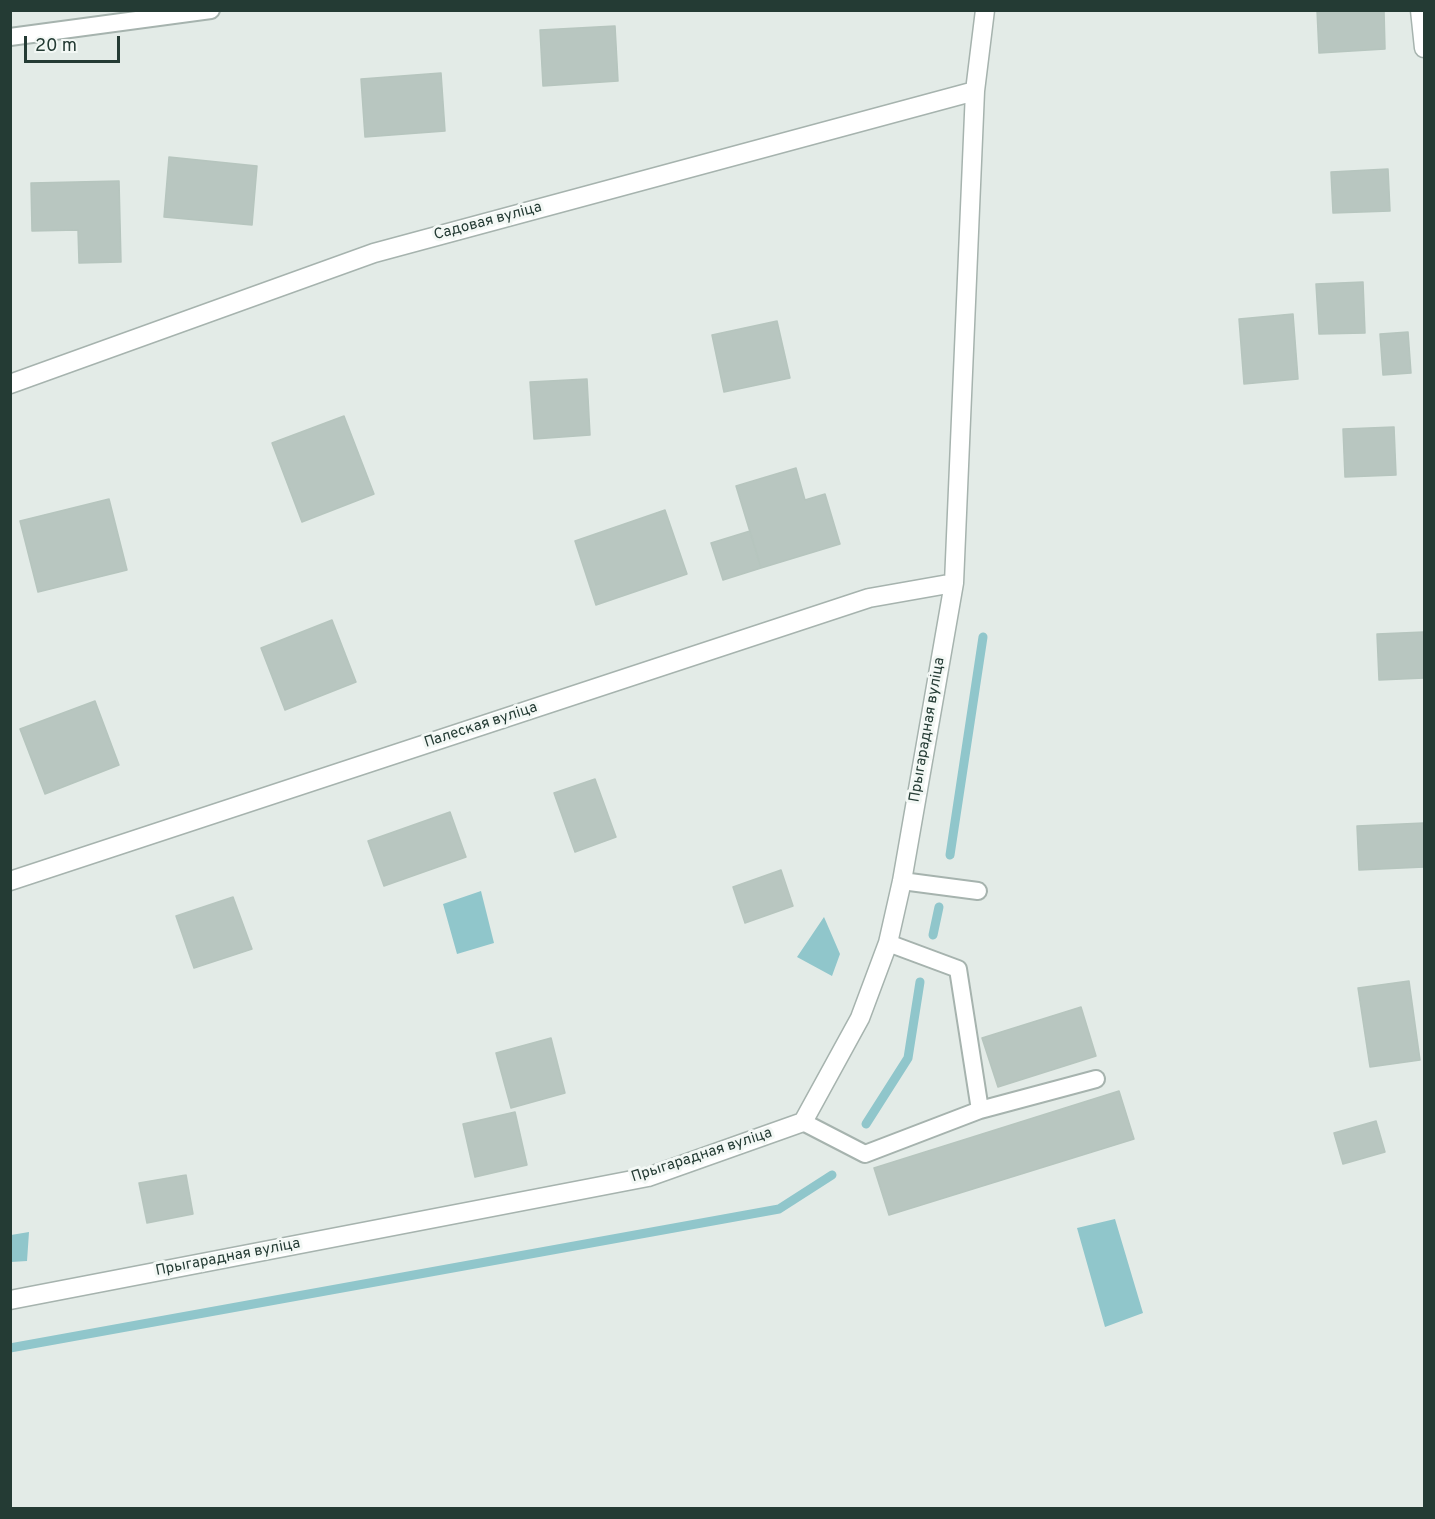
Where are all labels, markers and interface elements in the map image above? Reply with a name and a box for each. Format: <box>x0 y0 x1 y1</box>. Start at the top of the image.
scale bar <box>27 24 123 62</box>
text: 20 m <box>35 35 77 58</box>
street label: Садовая вуліца <box>432 199 544 245</box>
street label: Прыгарадная вуліца <box>906 656 950 804</box>
street label: Палеская вуліца <box>422 699 540 753</box>
street label: Прыгарадная вуліца <box>629 1125 775 1187</box>
street label: Прыгарадная вуліца <box>154 1235 302 1281</box>

